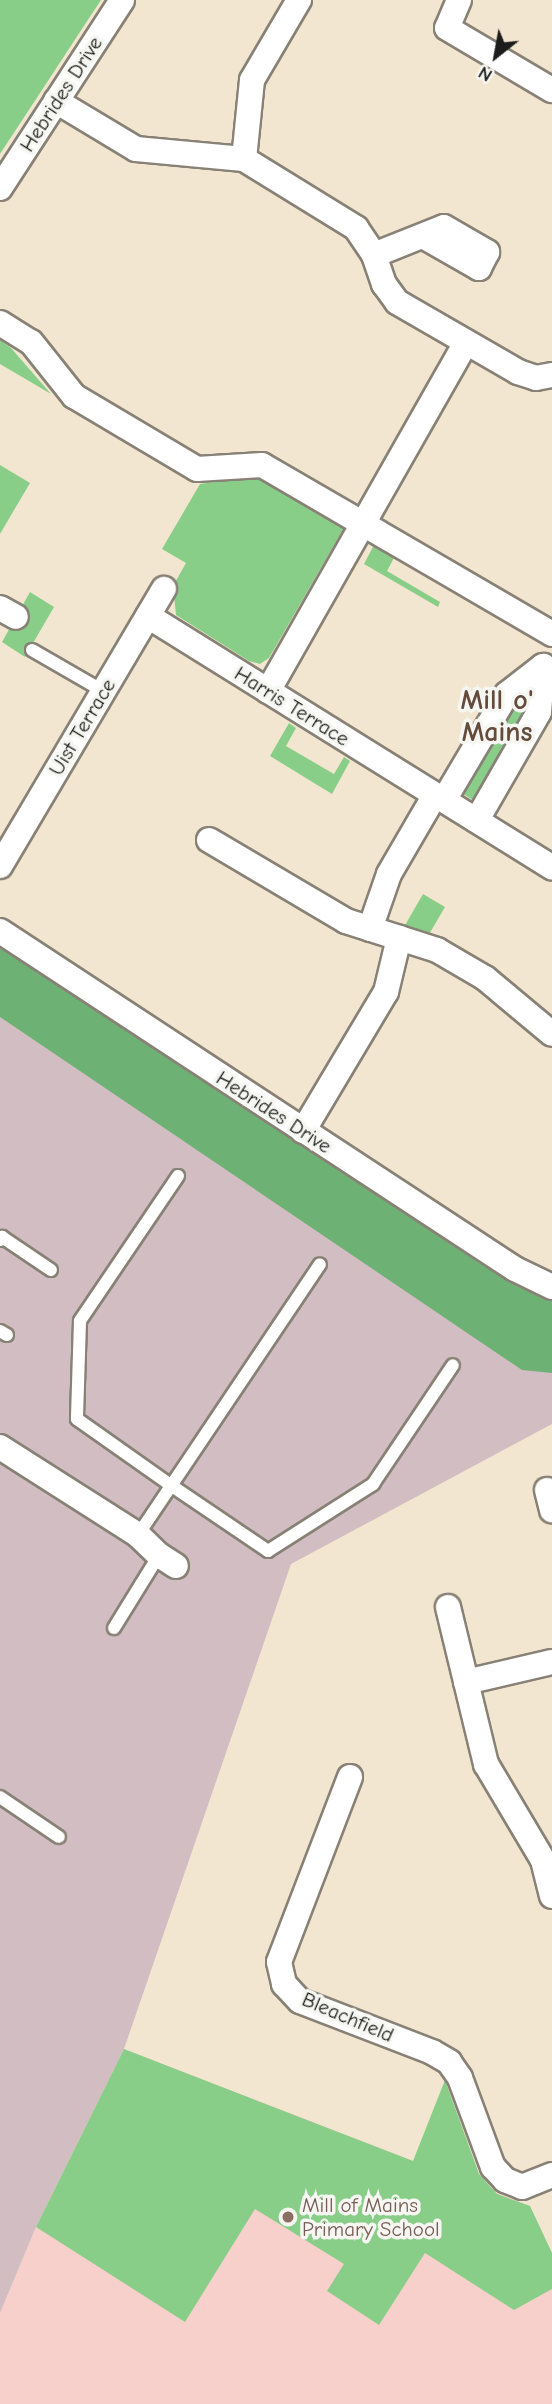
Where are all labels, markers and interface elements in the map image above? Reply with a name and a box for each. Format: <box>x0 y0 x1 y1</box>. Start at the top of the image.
north arrow <box>461 21 531 91</box>
street label: Hebrides Drive <box>14 32 108 156</box>
text: N <box>474 61 496 87</box>
street label: Harris Terrace <box>230 661 354 751</box>
street label: Uist Terrace <box>43 674 121 780</box>
district label: Mill o' Mains <box>461 683 533 749</box>
street label: Hebrides Drive <box>212 1065 336 1159</box>
street label: Bleachfield <box>298 1986 398 2048</box>
place label: Mill of Mains Primary School <box>302 2192 440 2242</box>
marker: Mill of Mains Primary School <box>280 2209 296 2225</box>

